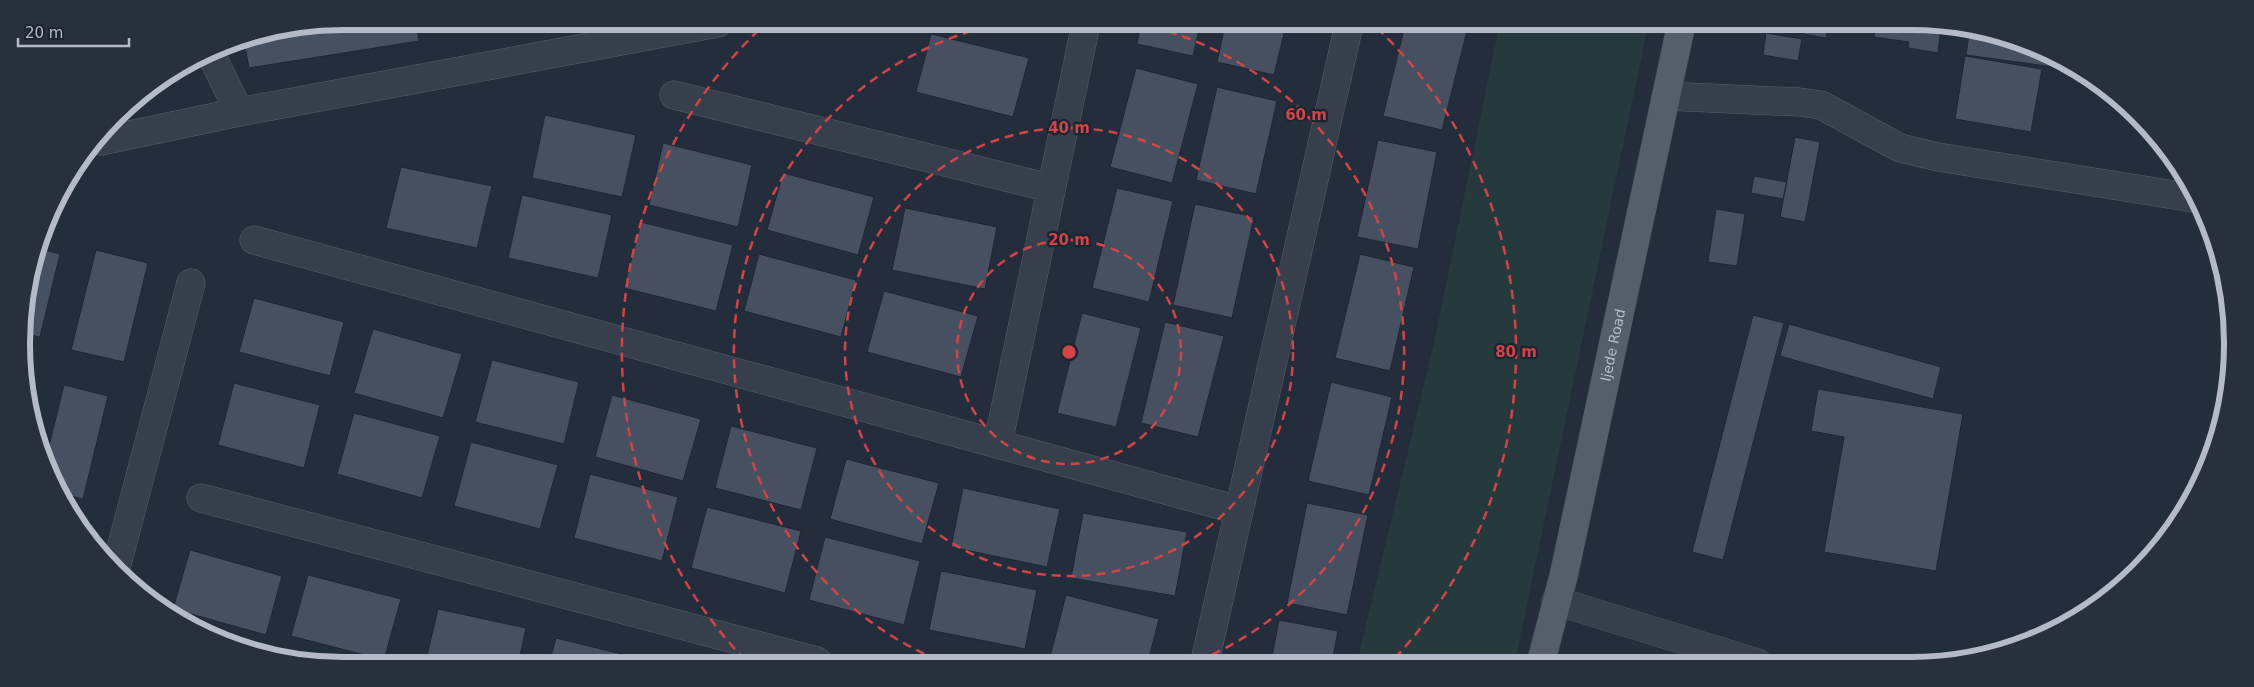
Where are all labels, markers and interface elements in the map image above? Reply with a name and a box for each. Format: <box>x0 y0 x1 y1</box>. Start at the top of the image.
scale bar <box>18 15 129 47</box>
text: 20 m <box>25 24 63 42</box>
text: 60 m <box>1285 106 1327 124</box>
text: 40 m <box>1048 119 1090 137</box>
text: 20 m <box>1048 231 1090 249</box>
street label: Ijede Road <box>1597 307 1628 383</box>
centre of rings <box>1060 343 1078 361</box>
text: 80 m <box>1495 343 1537 361</box>

